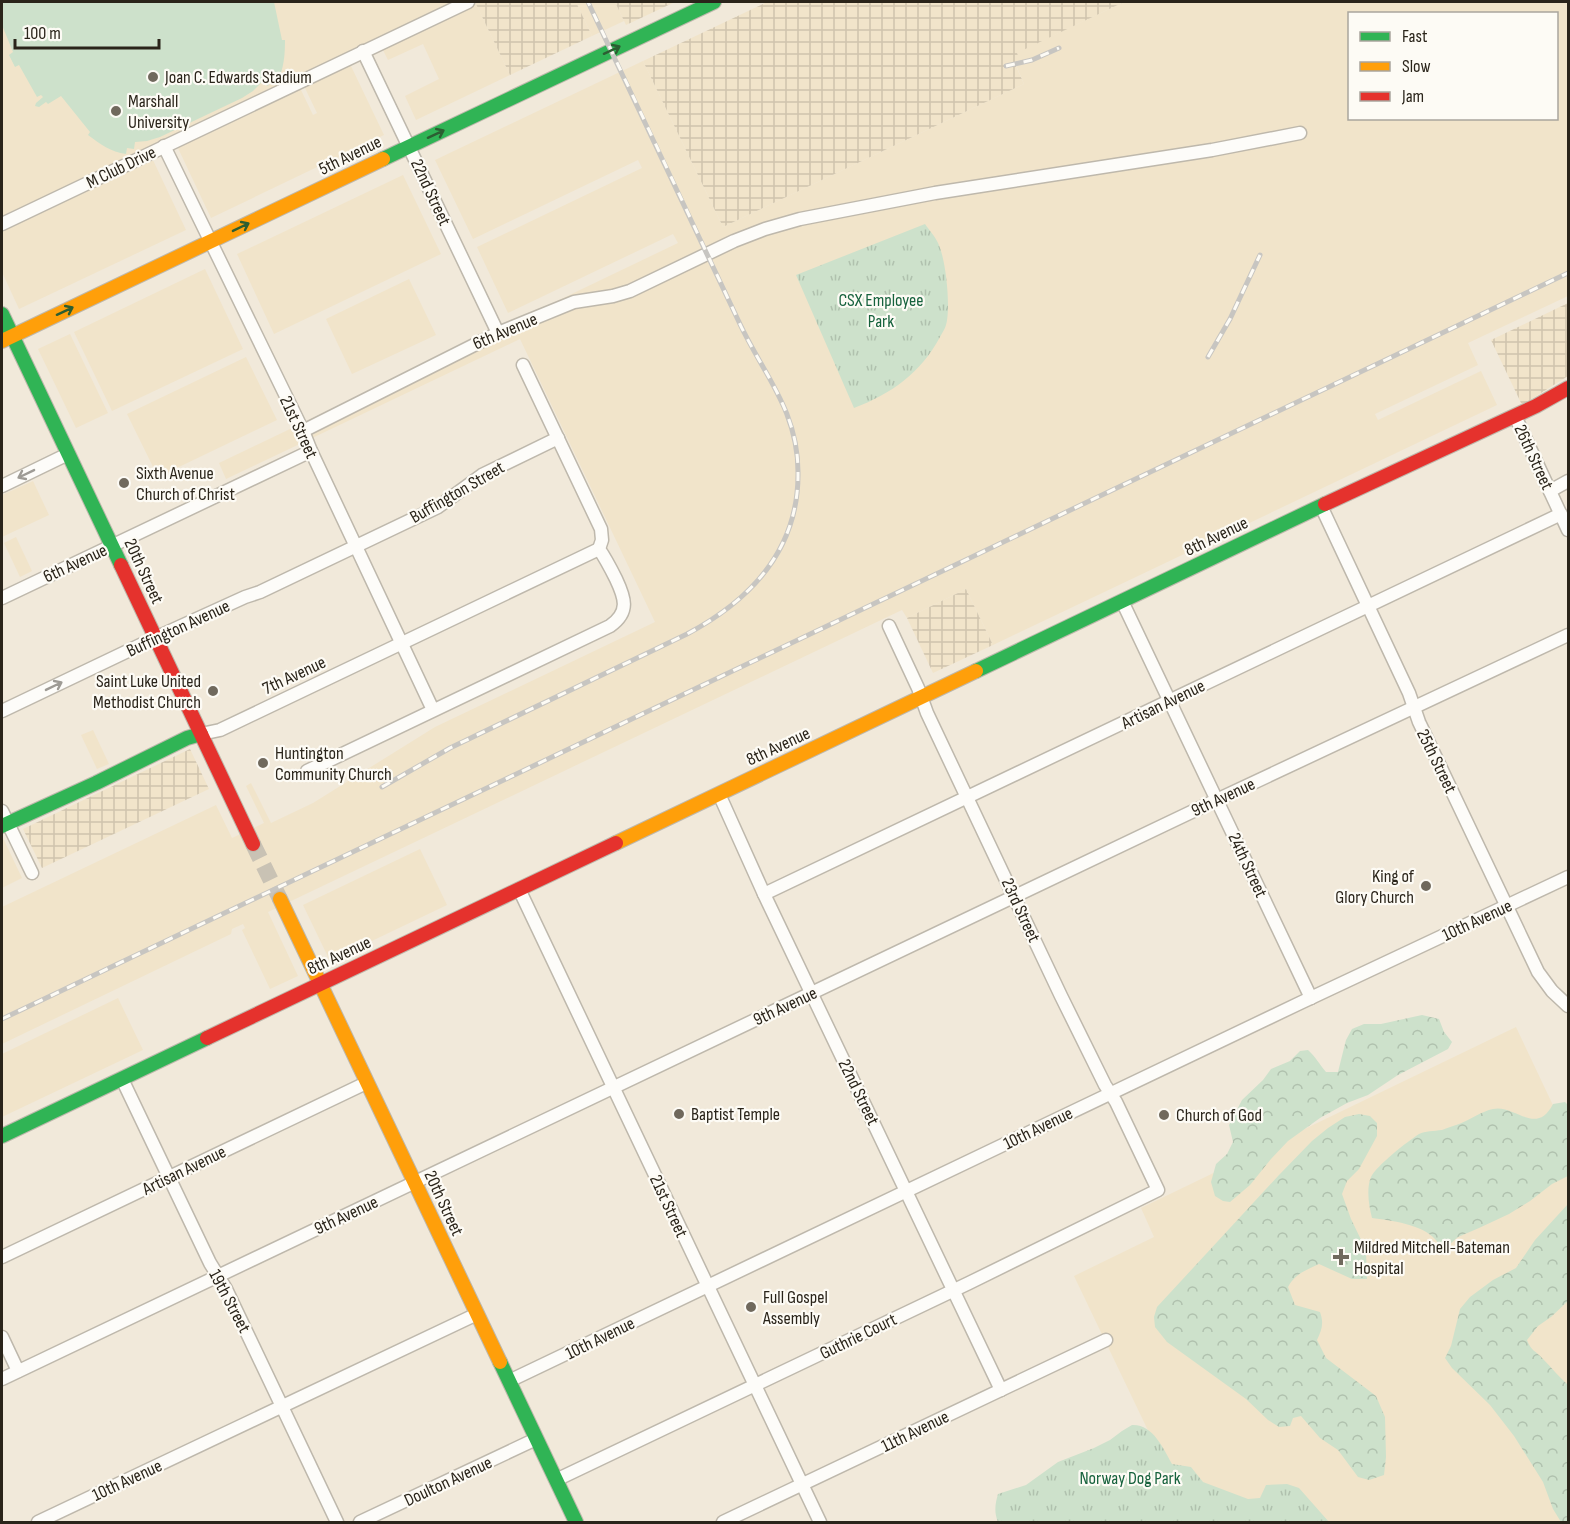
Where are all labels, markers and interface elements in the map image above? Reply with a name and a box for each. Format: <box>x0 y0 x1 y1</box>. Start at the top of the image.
scale bar <box>15 12 159 50</box>
legend <box>1348 12 1558 120</box>
text: 100 m <box>24 23 61 44</box>
text: Fast <box>1402 26 1428 47</box>
one-way arrow <box>602 44 620 56</box>
text: Slow <box>1402 56 1431 77</box>
place label: Joan C. Edwards Stadium <box>164 67 312 88</box>
marker: Joan C. Edwards Stadium <box>146 70 160 84</box>
text: Jam <box>1401 86 1424 107</box>
place label: Marshall University <box>128 91 189 133</box>
marker: Marshall University <box>109 104 123 118</box>
one-way arrow <box>426 128 444 140</box>
street label: 5th Avenue <box>315 131 385 180</box>
street label: M Club Drive <box>83 142 159 193</box>
street label: 22nd Street <box>406 156 455 229</box>
one-way arrow <box>231 221 249 233</box>
park label: CSX Employee Park <box>838 290 924 332</box>
one-way arrow <box>55 304 73 316</box>
street label: 6th Avenue <box>470 309 541 354</box>
street label: 21st Street <box>275 393 322 462</box>
street label: 26th Street <box>1509 421 1558 494</box>
street label: Buffington Street <box>406 457 509 528</box>
place label: Sixth Avenue Church of Christ <box>136 463 235 505</box>
one-way arrow <box>18 468 36 480</box>
marker: Sixth Avenue Church of Christ <box>117 476 131 490</box>
street label: 8th Avenue <box>1181 512 1251 561</box>
street label: 20th Street <box>119 535 168 608</box>
street label: 6th Avenue <box>40 540 110 587</box>
street label: Buffington Avenue <box>123 595 233 662</box>
street label: 7th Avenue <box>259 652 329 699</box>
place label: Saint Luke United Methodist Church <box>93 671 201 713</box>
street label: Artisan Avenue <box>1117 675 1208 734</box>
one-way arrow <box>45 680 63 692</box>
marker: Saint Luke United Methodist Church <box>206 684 220 698</box>
street label: 8th Avenue <box>743 723 813 770</box>
street label: 25th Street <box>1412 726 1461 797</box>
place label: Huntington Community Church <box>275 743 392 785</box>
marker: Huntington Community Church <box>256 756 270 770</box>
street label: 9th Avenue <box>1188 774 1259 821</box>
street label: 24th Street <box>1223 830 1272 901</box>
place label: King of Glory Church <box>1335 866 1415 908</box>
street label: 23rd Street <box>997 875 1045 946</box>
marker: King of Glory Church <box>1419 879 1433 893</box>
street label: 10th Avenue <box>1439 895 1515 946</box>
street label: 8th Avenue <box>304 932 374 979</box>
street label: 9th Avenue <box>750 983 821 1030</box>
street label: 22nd Street <box>834 1056 884 1129</box>
street label: 10th Avenue <box>1000 1103 1076 1154</box>
place label: Baptist Temple <box>691 1104 780 1125</box>
place label: Church of God <box>1176 1105 1262 1126</box>
marker: Baptist Temple <box>672 1107 686 1121</box>
marker: Church of God <box>1157 1108 1171 1122</box>
street label: Artisan Avenue <box>138 1141 229 1200</box>
street label: 20th Street <box>419 1167 468 1240</box>
street label: 21st Street <box>645 1172 692 1241</box>
street label: 9th Avenue <box>311 1192 382 1239</box>
place label: Mildred Mitchell-Bateman Hospital <box>1354 1237 1510 1279</box>
marker: Mildred Mitchell-Bateman Hospital <box>1332 1248 1350 1266</box>
street label: 19th Street <box>204 1266 255 1337</box>
place label: Full Gospel Assembly <box>762 1287 828 1329</box>
marker: Full Gospel Assembly <box>744 1300 758 1314</box>
street label: Guthrie Court <box>816 1309 900 1364</box>
street label: 10th Avenue <box>562 1313 638 1364</box>
street label: 11th Avenue <box>878 1406 952 1457</box>
street label: Doulton Avenue <box>401 1452 496 1511</box>
street label: 10th Avenue <box>89 1455 165 1506</box>
park label: Norway Dog Park <box>1079 1468 1181 1489</box>

